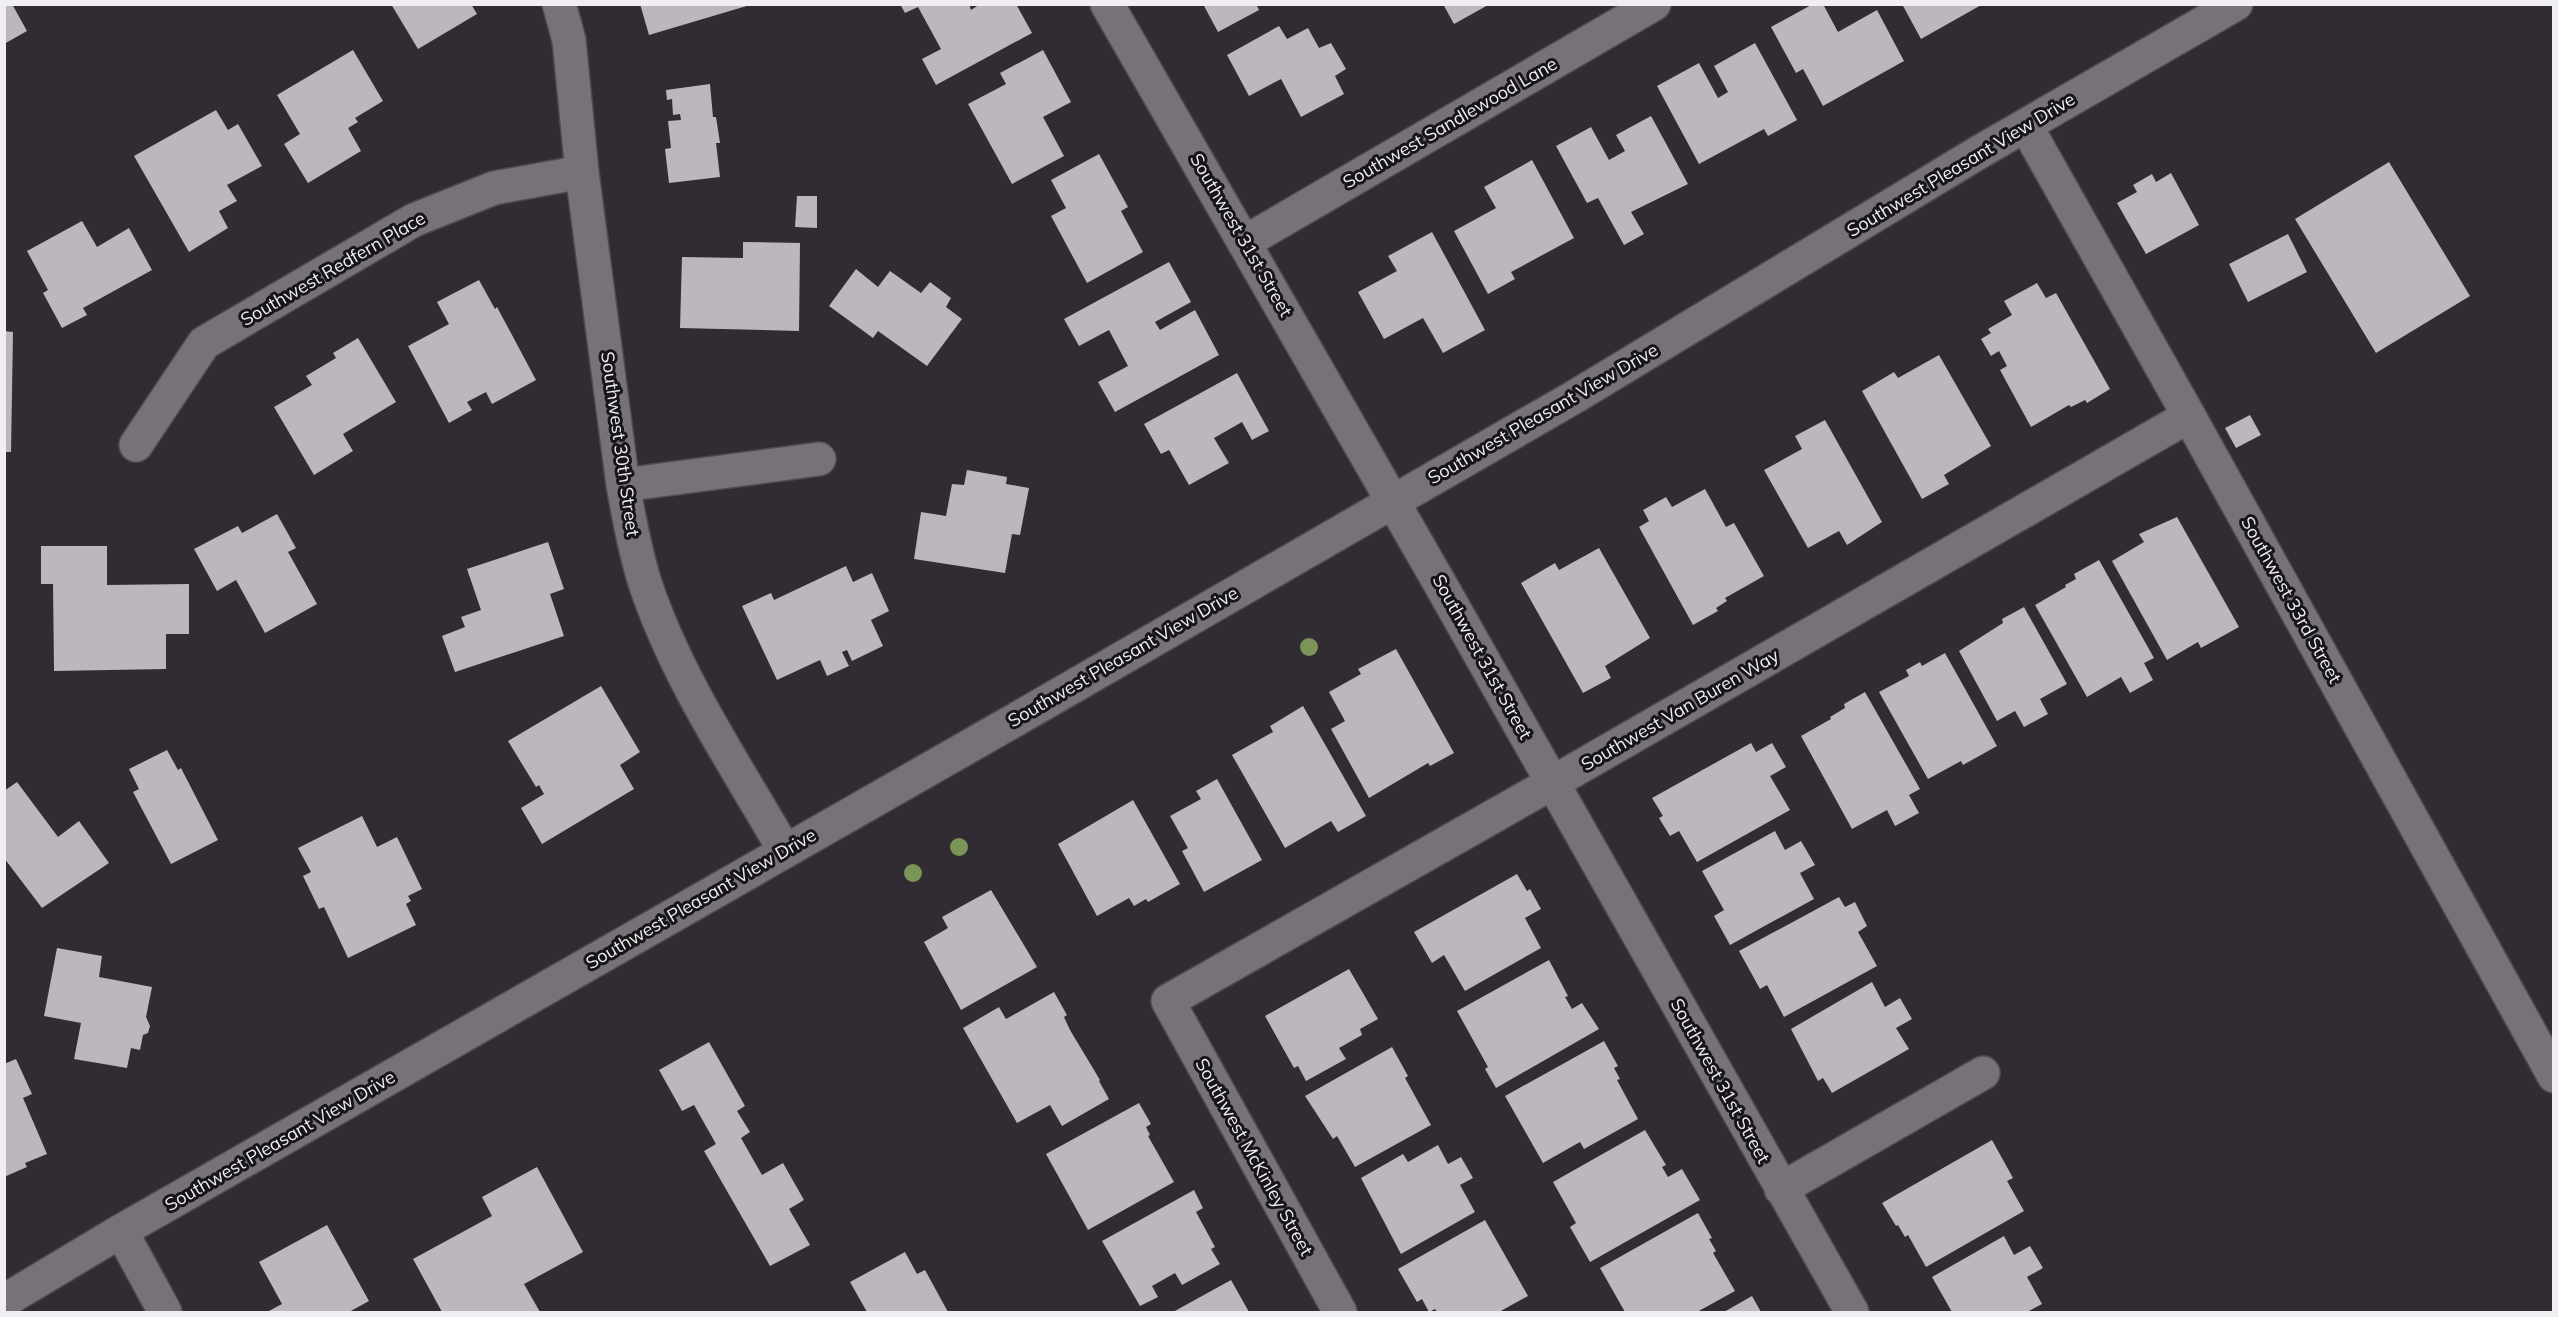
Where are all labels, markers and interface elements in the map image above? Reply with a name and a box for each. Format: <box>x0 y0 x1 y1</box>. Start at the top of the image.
street label: Southwest Sandlewood Lane <box>1339 52 1561 193</box>
street label: Southwest Pleasant View Drive <box>1843 87 2079 242</box>
street label: Southwest 31st Street <box>1185 149 1298 321</box>
street label: Southwest Redfern Place <box>236 206 429 331</box>
street label: Southwest Pleasant View Drive <box>1424 338 1662 489</box>
street label: Southwest 30th Street <box>596 350 645 538</box>
street label: Southwest 33rd Street <box>2236 512 2347 687</box>
street label: Southwest 31st Street <box>1428 570 1537 743</box>
street label: Southwest Pleasant View Drive <box>1004 581 1242 732</box>
street label: Southwest Van Buren Way <box>1577 643 1783 776</box>
street label: Southwest Pleasant View Drive <box>582 823 820 974</box>
street label: Southwest 31st Street <box>1666 994 1775 1167</box>
street label: Southwest McKinley Street <box>1190 1054 1318 1260</box>
street label: Southwest Pleasant View Drive <box>161 1065 399 1216</box>

